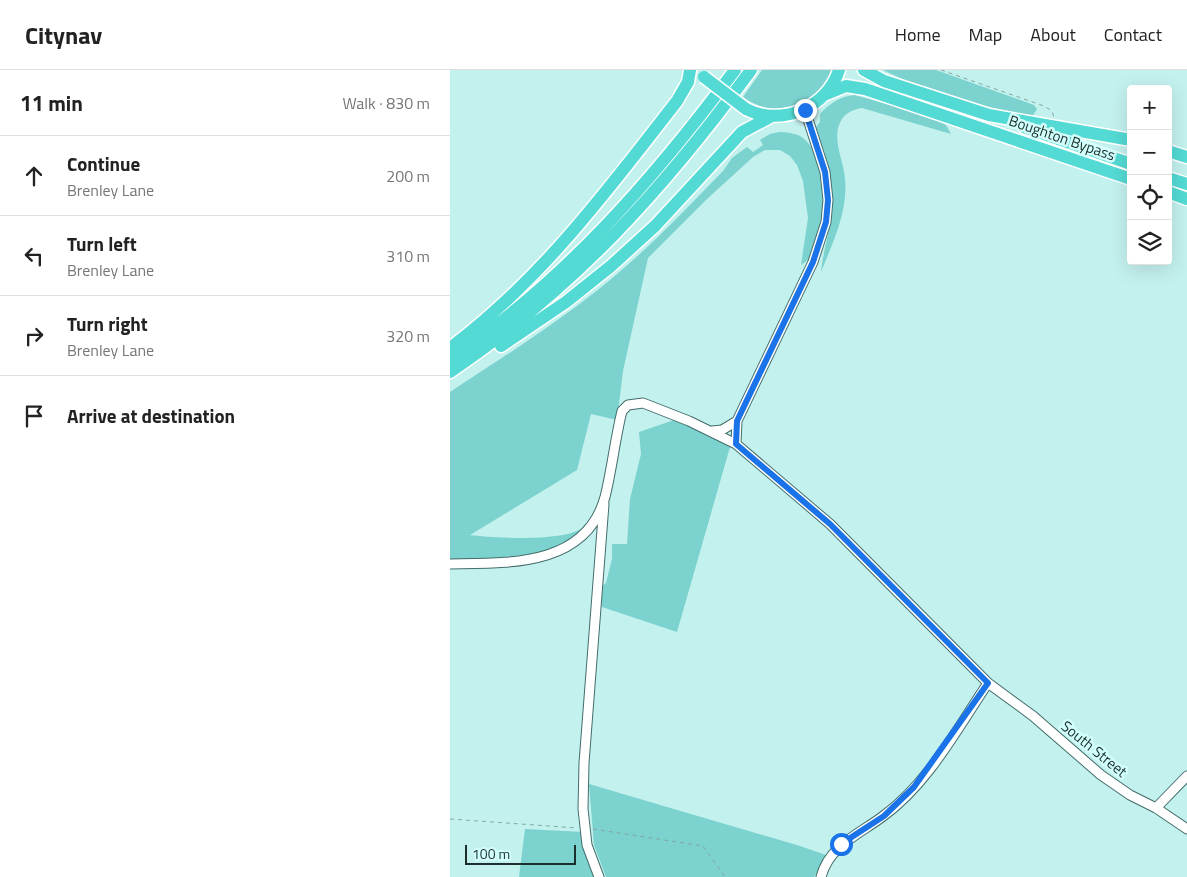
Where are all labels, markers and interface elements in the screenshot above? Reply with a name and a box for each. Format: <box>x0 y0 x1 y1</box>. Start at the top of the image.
text: Citynav <box>25 17 102 53</box>
text: Home <box>895 21 941 48</box>
text: Map <box>969 21 1002 48</box>
text: About <box>1030 21 1076 48</box>
text: Contact <box>1104 21 1162 48</box>
map controls <box>1127 85 1172 265</box>
button: + <box>1127 85 1172 130</box>
text: 11 min <box>20 87 83 119</box>
text: Walk · 830 m <box>342 91 430 115</box>
route end <box>794 99 817 122</box>
street label: Boughton Bypass <box>1006 109 1118 167</box>
button: − <box>1127 130 1172 175</box>
text: Continue <box>67 149 140 178</box>
icon: ahead <box>20 162 48 190</box>
text: 200 m <box>386 164 430 188</box>
button: locate <box>1127 175 1172 220</box>
text: Brenley Lane <box>67 178 154 202</box>
button: layers <box>1127 220 1172 265</box>
text: Turn left <box>67 229 137 258</box>
icon: left <box>20 242 48 270</box>
text: 310 m <box>386 244 430 268</box>
text: Brenley Lane <box>67 258 154 282</box>
text: Turn right <box>67 309 148 338</box>
icon: right <box>20 322 48 350</box>
text: 320 m <box>386 324 430 348</box>
text: Brenley Lane <box>67 338 154 362</box>
text: Arrive at destination <box>67 401 235 430</box>
icon: arrive <box>20 402 48 430</box>
street label: South Street <box>1056 715 1133 783</box>
route start <box>830 833 853 856</box>
scale bar <box>465 842 576 865</box>
text: 100 m <box>472 843 510 864</box>

